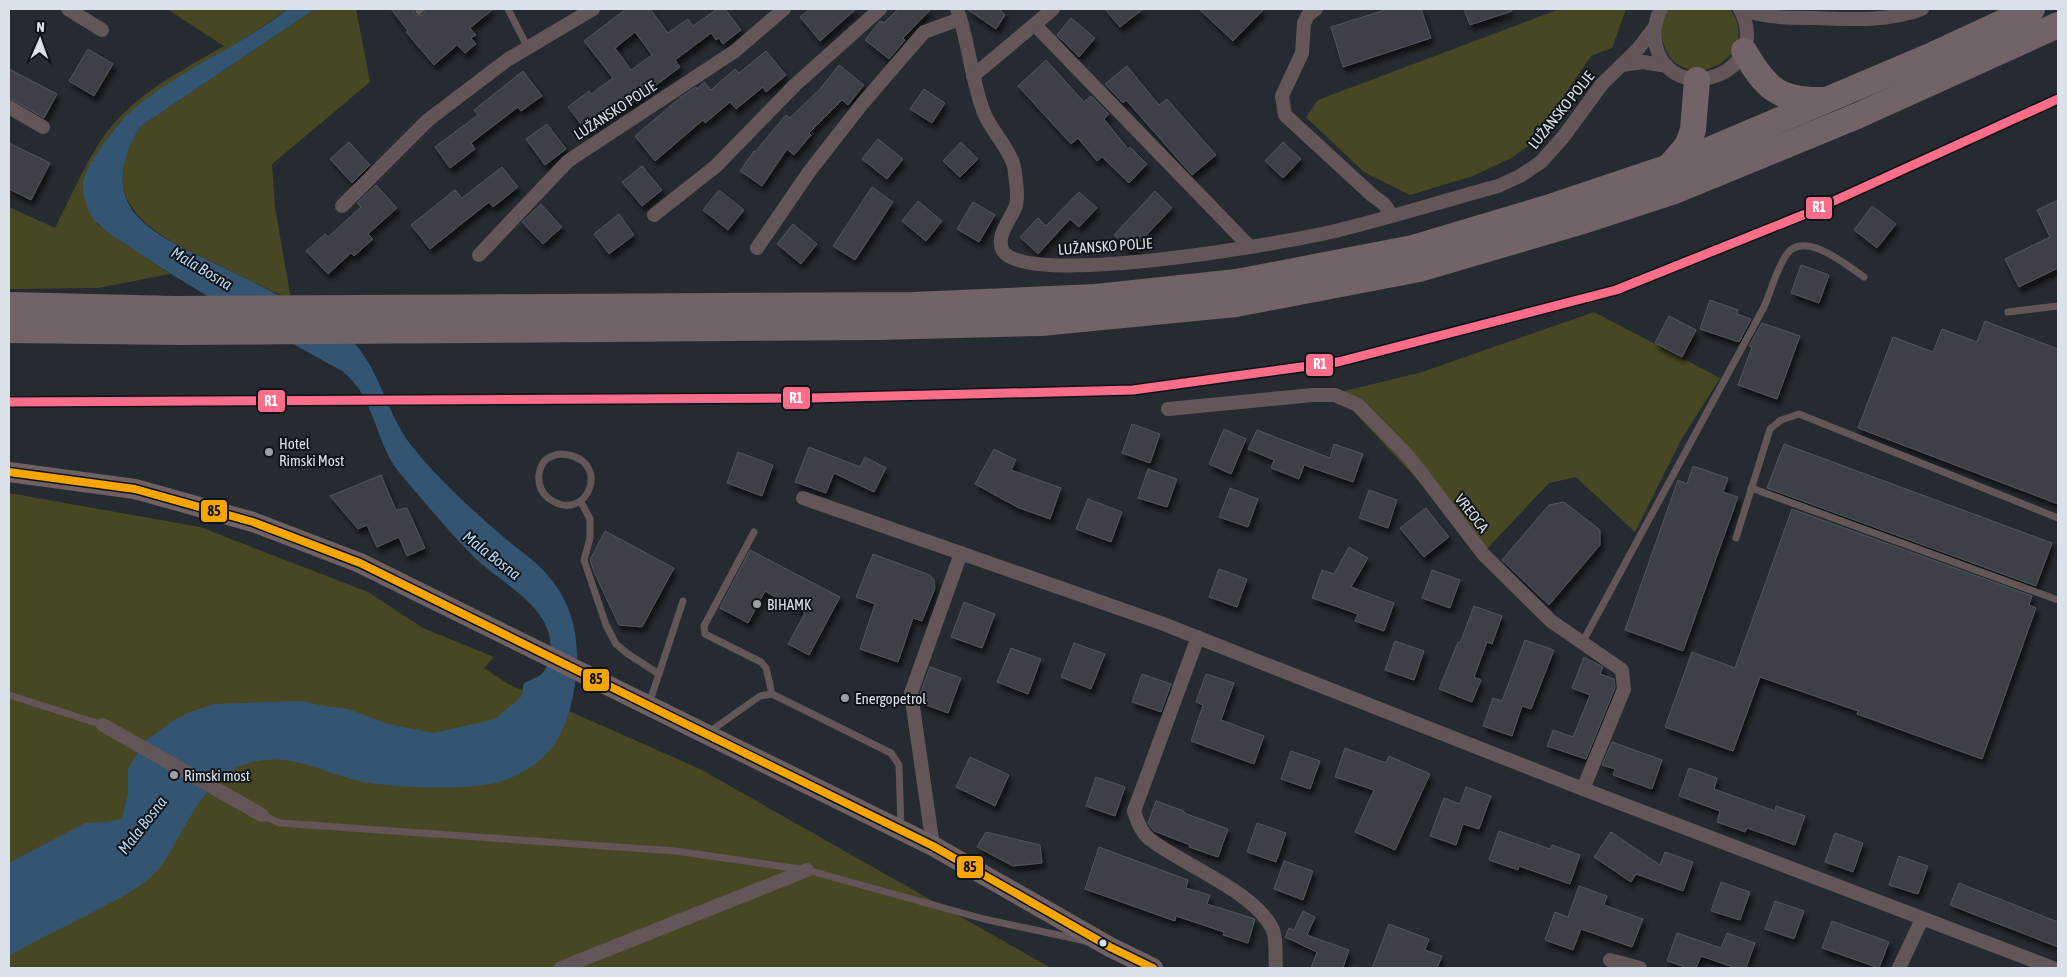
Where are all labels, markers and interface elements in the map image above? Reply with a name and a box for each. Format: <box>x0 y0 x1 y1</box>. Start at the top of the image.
north arrow <box>15 15 65 65</box>
text: N <box>36 19 45 35</box>
street label: LUŽANSKO POLJE <box>1525 67 1598 152</box>
street label: LUŽANSKO POLJE <box>571 77 660 143</box>
line badge: R1 <box>1805 196 1833 220</box>
text: R1 <box>1812 199 1826 215</box>
street label: LUŽANSKO POLJE <box>1057 234 1153 258</box>
water label: Mala Bosna <box>168 243 236 293</box>
line badge: R1 <box>1305 353 1334 377</box>
text: R1 <box>1313 356 1327 372</box>
line badge: R1 <box>782 386 811 410</box>
line badge: R1 <box>257 389 286 413</box>
text: R1 <box>789 390 803 406</box>
text: R1 <box>264 393 278 409</box>
place label: Hotel Rimski Most <box>279 435 344 469</box>
marker: Hotel Rimski Most <box>263 446 275 458</box>
street label: VREOCA <box>1452 490 1493 536</box>
line badge: 85 <box>200 499 228 523</box>
text: 85 <box>207 503 221 519</box>
water label: Mala Bosna <box>460 527 525 583</box>
place label: BIHAMK <box>767 596 812 613</box>
marker: BIHAMK <box>751 598 763 610</box>
line badge: 85 <box>582 668 610 692</box>
text: 85 <box>589 671 603 687</box>
place label: Energopetrol <box>855 690 926 707</box>
marker: Energopetrol <box>839 692 851 704</box>
place label: Rimski most <box>184 767 250 784</box>
marker: Rimski most <box>168 769 180 781</box>
water label: Mala Bosna <box>114 792 170 857</box>
line badge: 85 <box>956 855 984 879</box>
text: 85 <box>963 859 977 875</box>
unlabelled marker <box>1098 938 1108 948</box>

